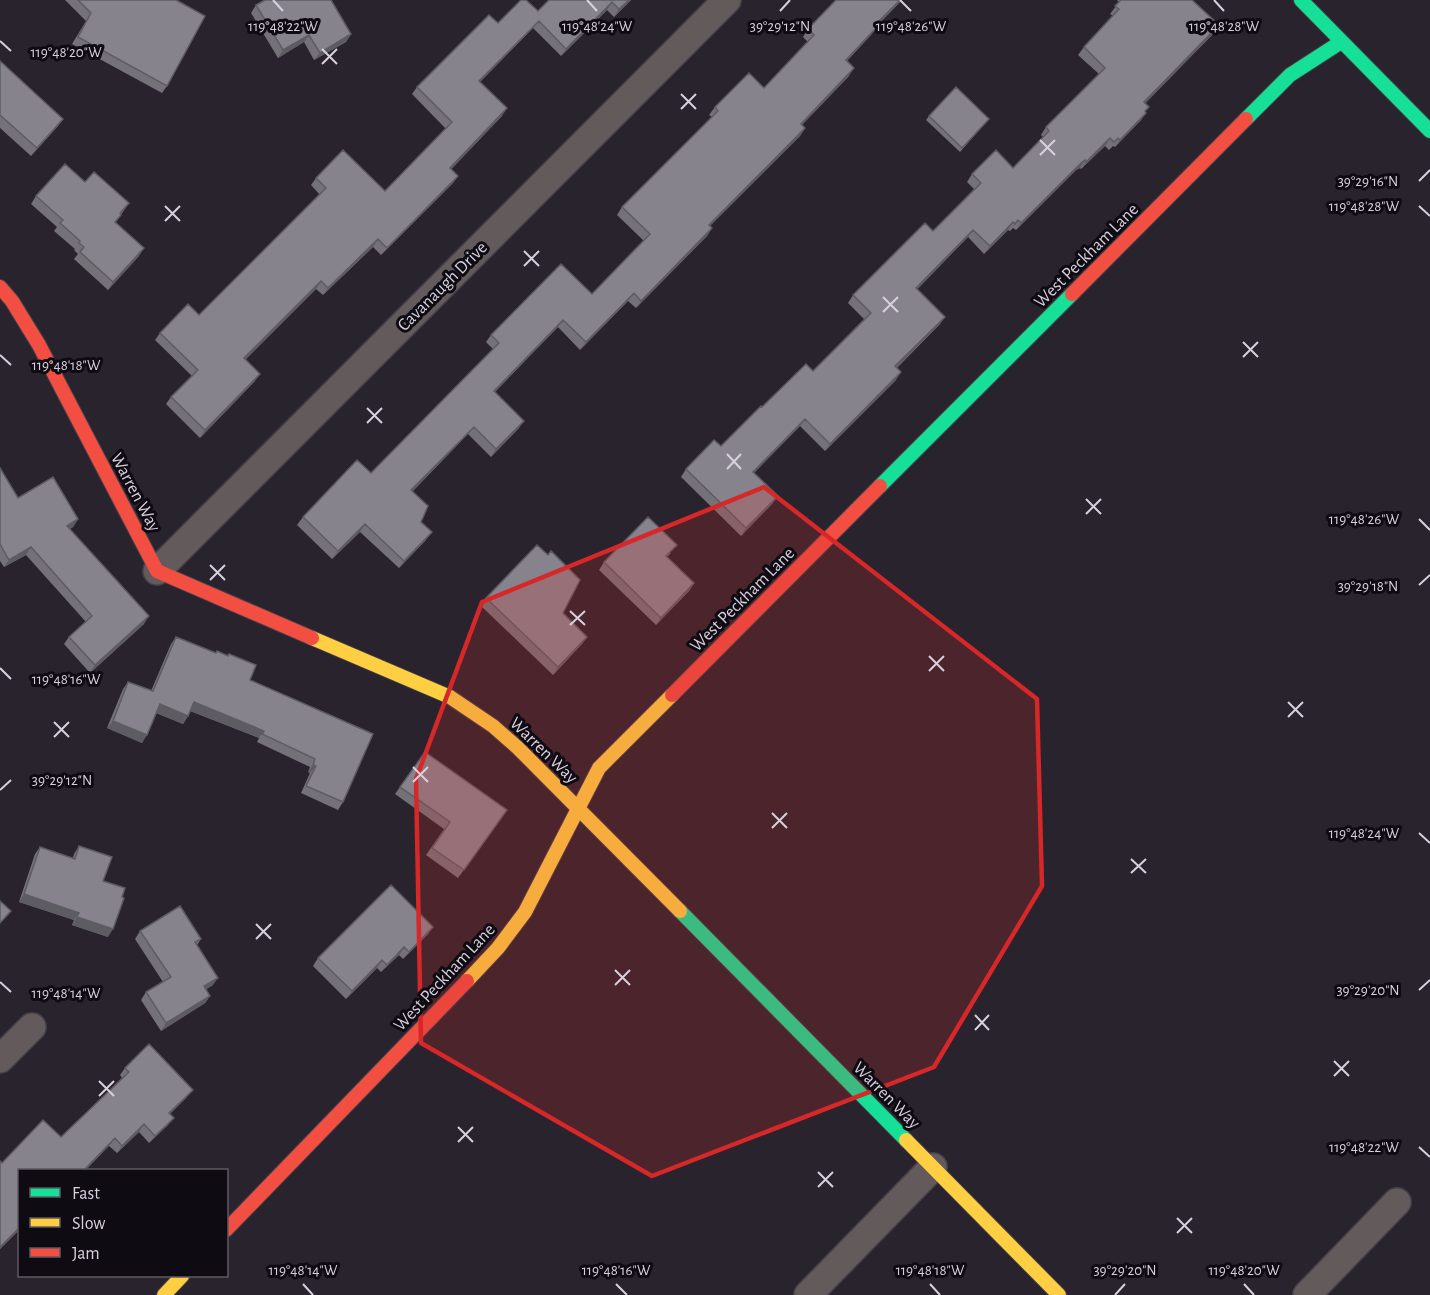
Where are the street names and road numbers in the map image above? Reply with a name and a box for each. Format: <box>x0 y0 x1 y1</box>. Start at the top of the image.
street label: West Peckham Lane <box>1031 200 1142 311</box>
street label: Cavanaugh Drive <box>395 239 491 335</box>
street label: Warren Way <box>107 450 163 535</box>
street label: West Peckham Lane <box>687 544 798 655</box>
street label: Warren Way <box>506 714 581 787</box>
street label: West Peckham Lane <box>391 921 499 1035</box>
street label: Warren Way <box>849 1059 923 1133</box>

